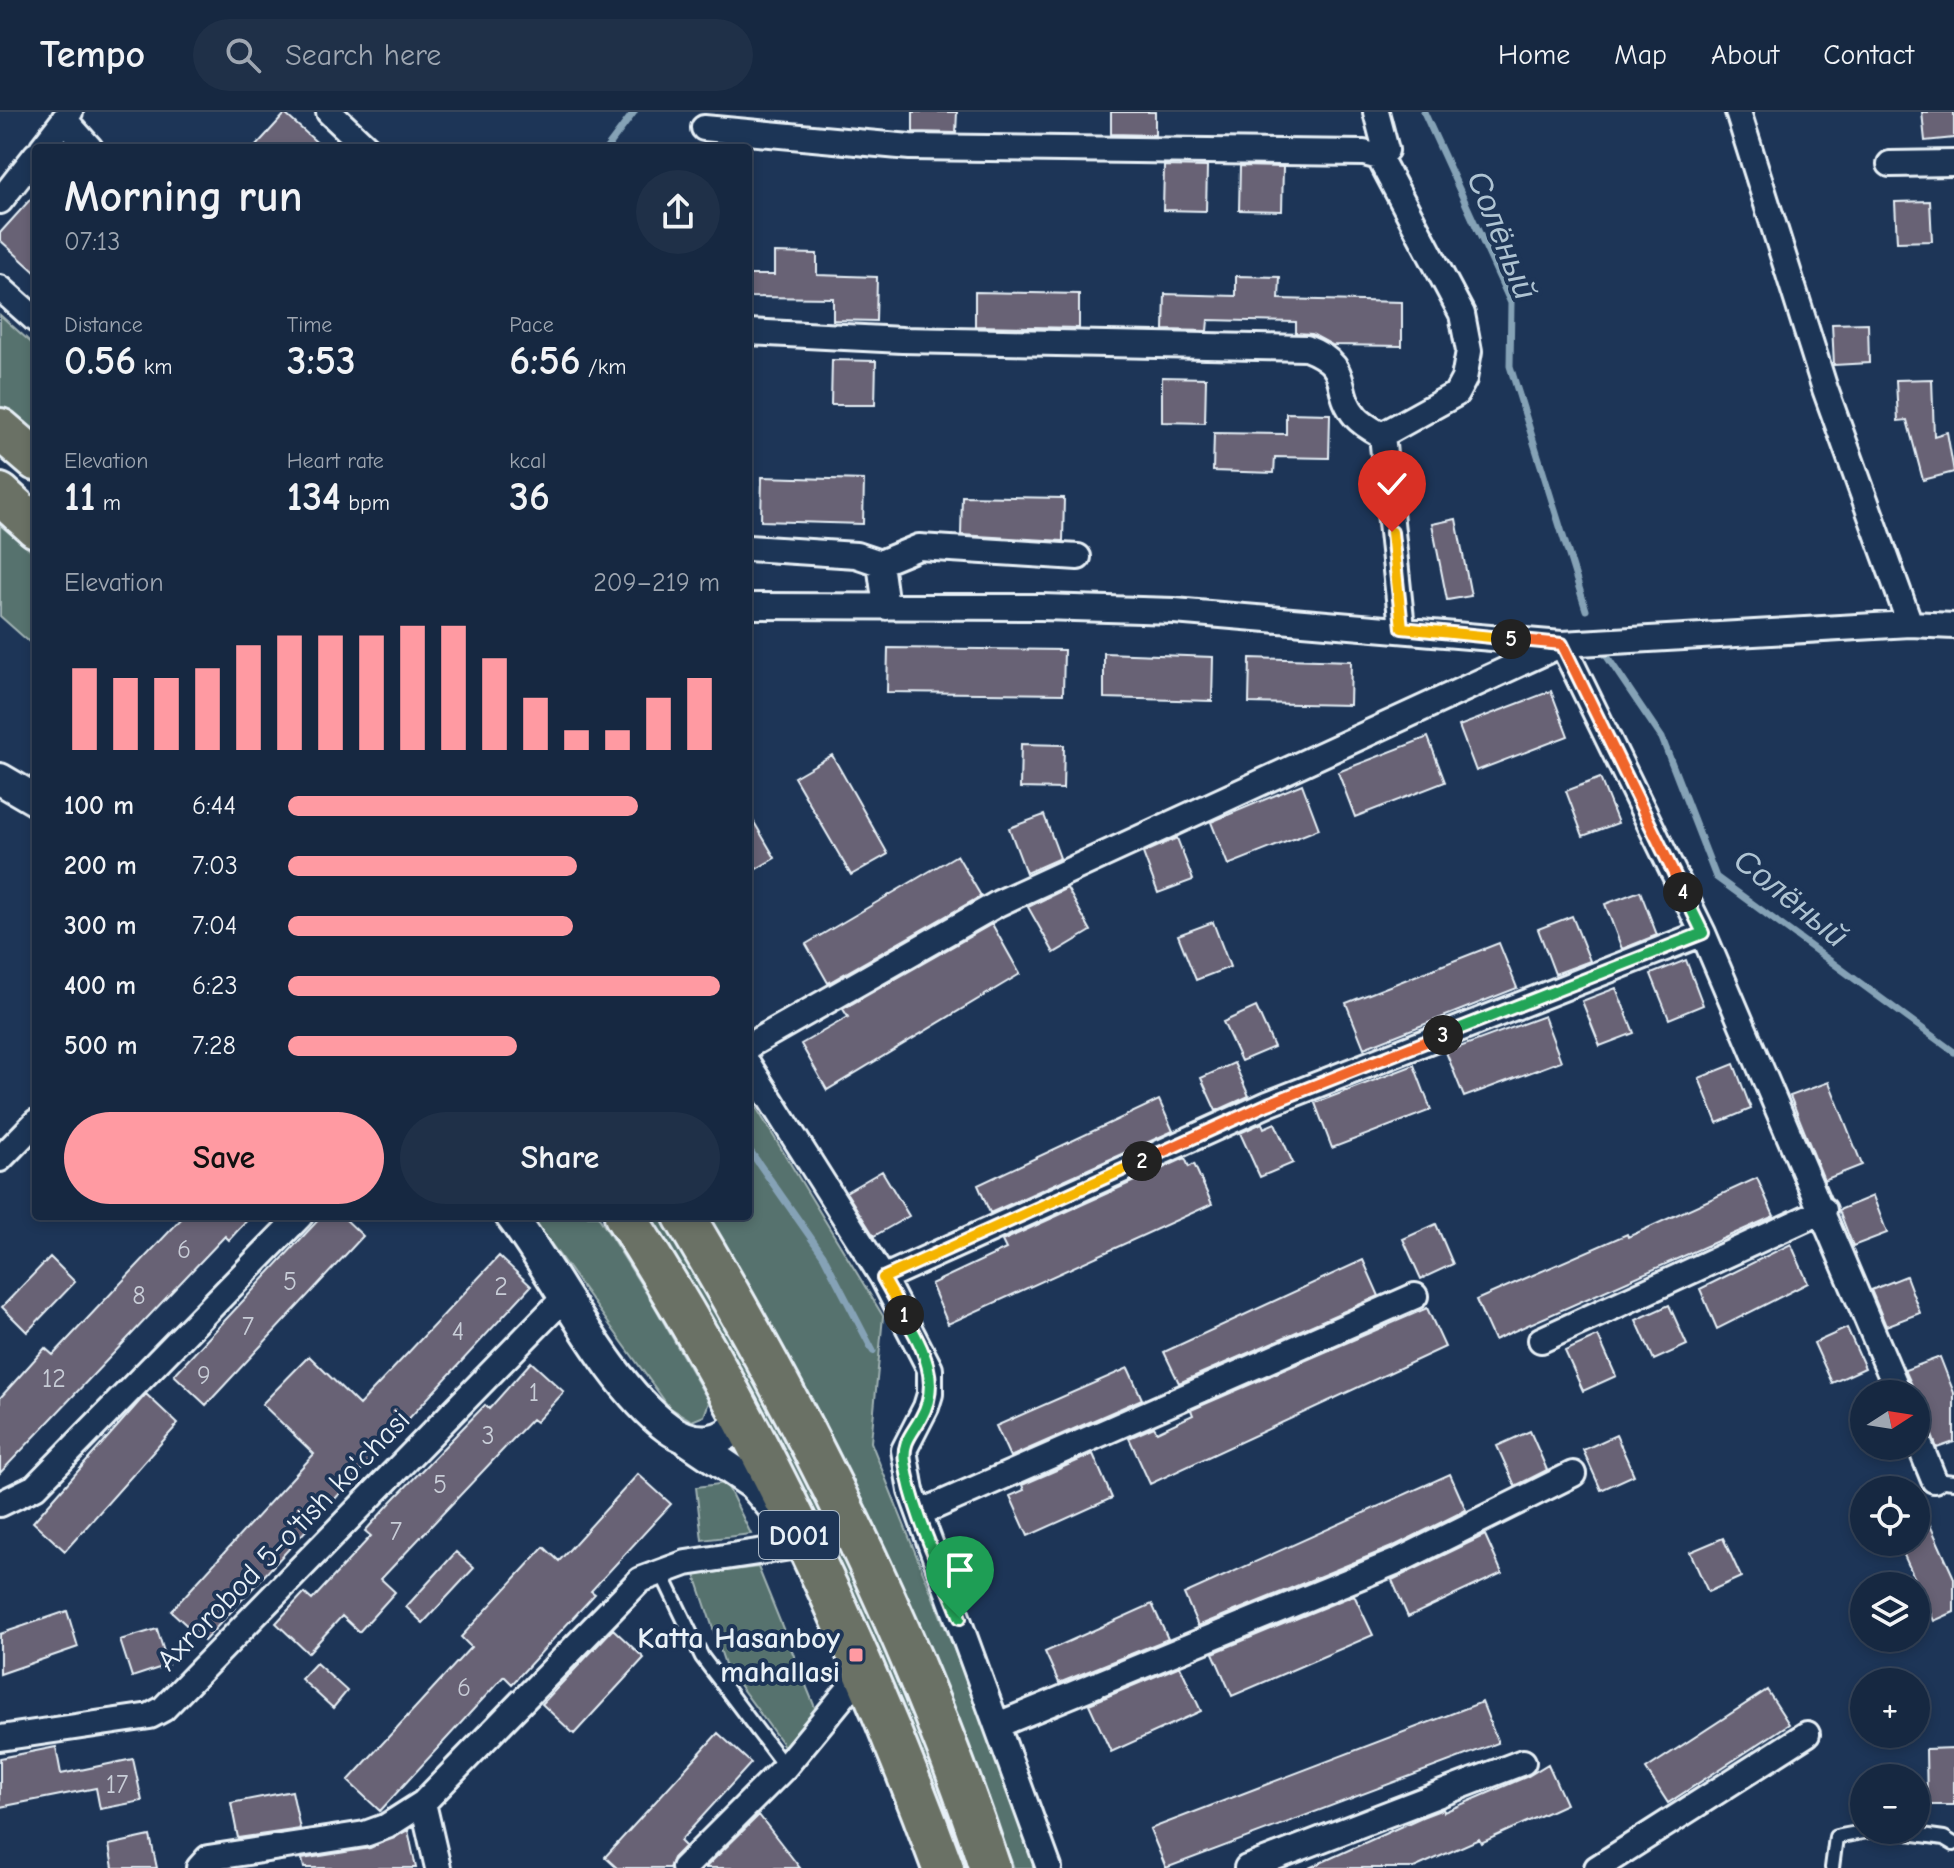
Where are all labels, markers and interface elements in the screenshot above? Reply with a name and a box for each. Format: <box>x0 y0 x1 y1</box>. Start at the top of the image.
search box <box>193 19 753 91</box>
text: Tempo <box>40 33 145 77</box>
icon: search <box>221 33 265 77</box>
text: Search here <box>285 38 441 73</box>
text: Home <box>1498 39 1570 71</box>
text: Map <box>1614 39 1667 71</box>
text: About <box>1711 39 1779 71</box>
text: Contact <box>1823 39 1914 71</box>
water label: Солёный <box>1459 166 1544 305</box>
button: share <box>636 170 720 254</box>
text: Morning run <box>64 171 303 222</box>
text: 07:13 <box>64 227 120 257</box>
text: Distance <box>64 312 143 338</box>
text: Time <box>287 312 332 338</box>
text: Pace <box>509 312 554 338</box>
text: 0.56 <box>64 338 136 384</box>
text: 3:53 <box>287 338 356 384</box>
text: 6:56 <box>509 338 581 384</box>
text: km <box>136 354 172 380</box>
text: /km <box>581 354 627 380</box>
text: Elevation <box>64 448 148 474</box>
text: Heart rate <box>287 448 384 474</box>
text: kcal <box>509 448 546 474</box>
pin <box>1358 450 1426 532</box>
icon: check <box>1370 462 1414 506</box>
text: 11 <box>64 474 95 520</box>
text: 134 <box>287 474 341 520</box>
text: 36 <box>509 474 550 520</box>
text: m <box>95 490 121 516</box>
text: bpm <box>341 490 390 516</box>
text: Elevation <box>64 568 164 598</box>
text: 209–219 m <box>593 568 720 598</box>
pin: 5 <box>1491 619 1531 659</box>
text: 5 <box>1505 626 1517 652</box>
text: 100 m <box>64 791 134 821</box>
text: 6:44 <box>192 791 236 821</box>
water label: Солёный <box>1727 842 1855 955</box>
text: 200 m <box>64 851 137 881</box>
text: 7:03 <box>192 851 238 881</box>
pin: 4 <box>1663 872 1703 912</box>
text: 4 <box>1678 879 1688 905</box>
text: 300 m <box>64 911 137 941</box>
text: 7:04 <box>192 911 237 941</box>
text: 400 m <box>64 971 136 1001</box>
text: 6:23 <box>192 971 238 1001</box>
pin: 3 <box>1423 1015 1463 1055</box>
text: 3 <box>1438 1022 1448 1048</box>
text: 500 m <box>64 1031 138 1061</box>
text: 7:28 <box>192 1031 236 1061</box>
button: Save <box>64 1112 384 1204</box>
button: Share <box>400 1112 720 1204</box>
pin: 2 <box>1122 1141 1162 1181</box>
text: 2 <box>1137 1148 1147 1174</box>
house number: 6 <box>177 1235 191 1265</box>
house number: 5 <box>283 1267 297 1297</box>
house number: 2 <box>494 1272 508 1302</box>
house number: 8 <box>132 1281 146 1311</box>
pin: 1 <box>884 1295 924 1335</box>
text: 1 <box>900 1302 908 1328</box>
house number: 7 <box>242 1312 254 1342</box>
house number: 4 <box>452 1317 464 1347</box>
house number: 9 <box>197 1361 211 1391</box>
house number: 12 <box>42 1364 66 1394</box>
house number: 1 <box>529 1378 539 1408</box>
north arrow <box>1850 1380 1930 1460</box>
map controls <box>1850 1380 1930 1844</box>
street label: Axrorobod 5-o'tish ko'chasi <box>150 1403 417 1678</box>
house number: 3 <box>481 1421 495 1451</box>
house number: 5 <box>433 1470 447 1500</box>
button: locate <box>1850 1476 1930 1556</box>
road number: D001 <box>759 1511 839 1559</box>
house number: 7 <box>390 1517 402 1547</box>
pin <box>926 1536 994 1618</box>
icon: arrive <box>938 1548 982 1592</box>
button: layers <box>1850 1572 1930 1652</box>
place label: Katta Hasanboy mahallasi <box>637 1621 840 1690</box>
marker: Katta Hasanboy mahallasi <box>847 1646 865 1664</box>
button: + <box>1850 1668 1930 1748</box>
house number: 6 <box>457 1673 471 1703</box>
button: − <box>1850 1764 1930 1844</box>
house number: 17 <box>106 1770 128 1800</box>

